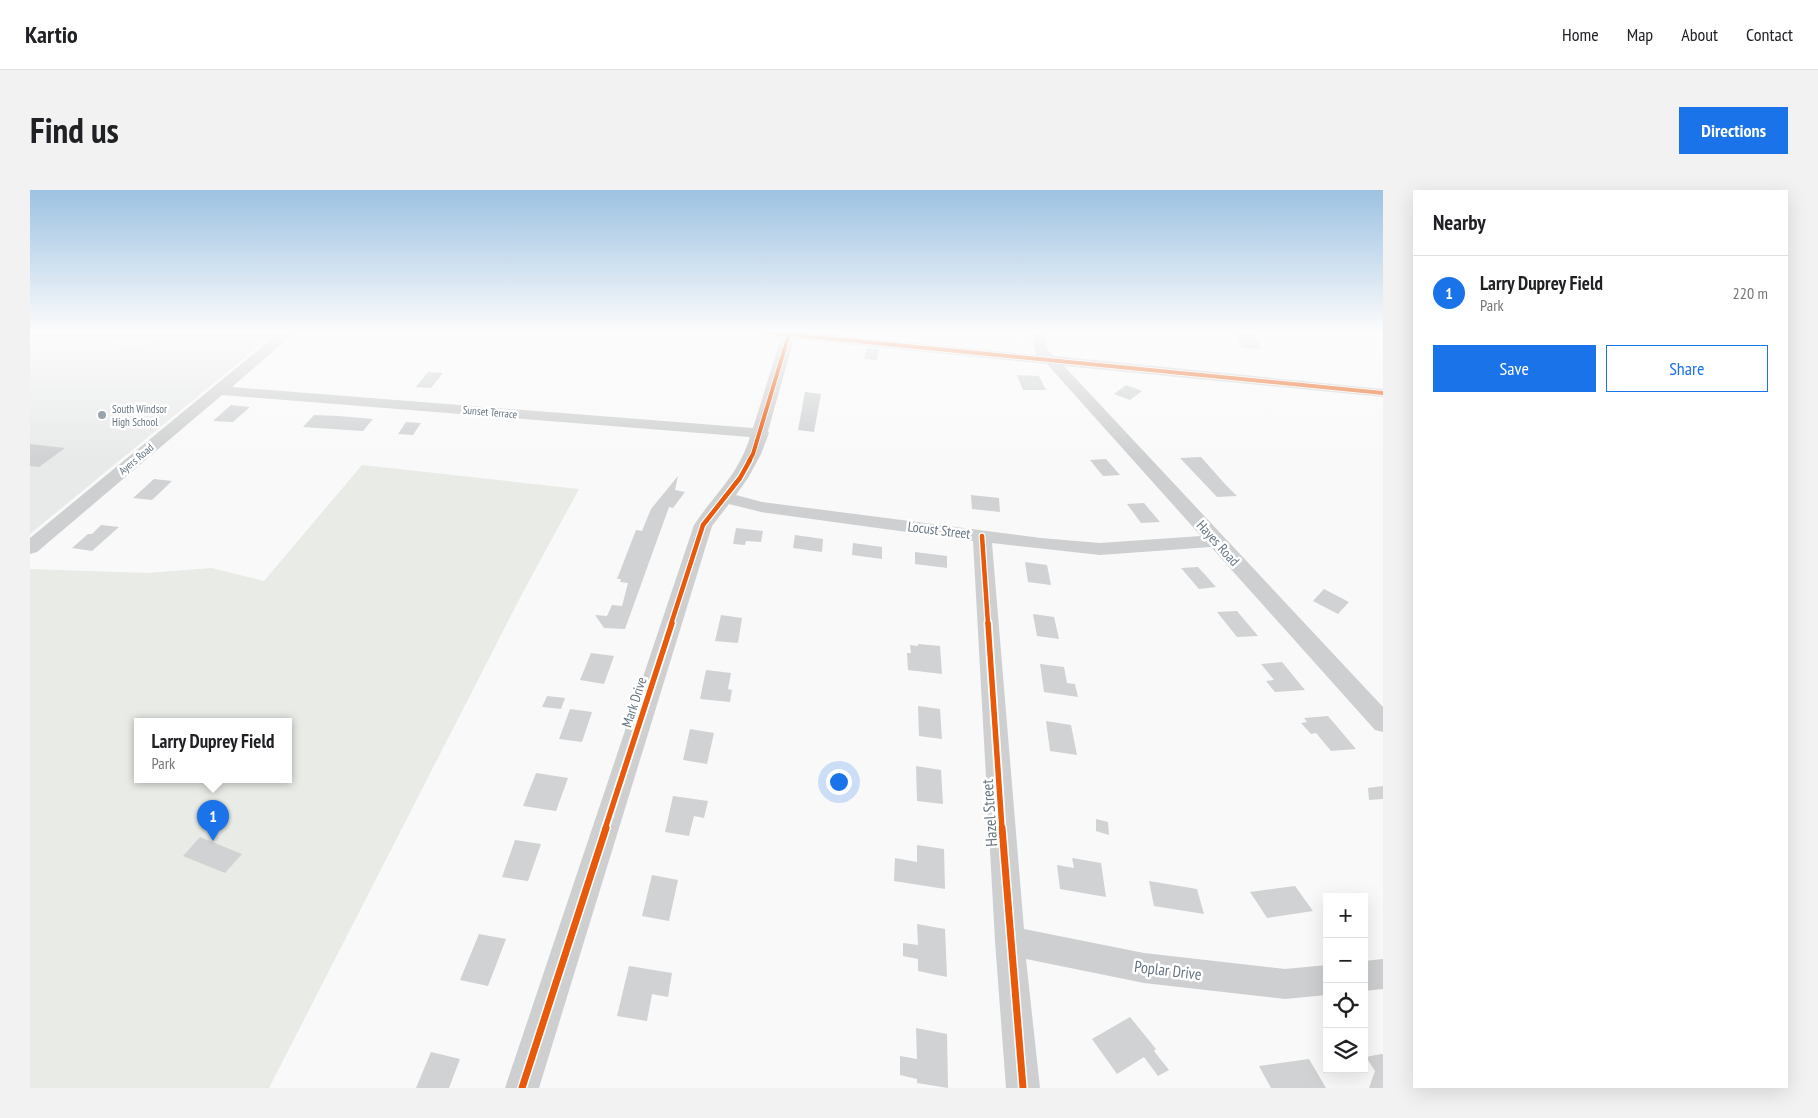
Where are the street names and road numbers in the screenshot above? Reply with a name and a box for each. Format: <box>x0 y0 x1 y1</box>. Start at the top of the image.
street label: Sunset Terrace <box>462 403 518 421</box>
street label: Ayers Road <box>116 440 157 478</box>
street label: Hayes Road <box>1193 516 1243 570</box>
street label: Locust Street <box>907 517 971 543</box>
street label: Mark Drive <box>617 674 651 729</box>
street label: Hazel Street <box>977 778 1001 847</box>
street label: Poplar Drive <box>1133 956 1203 984</box>

